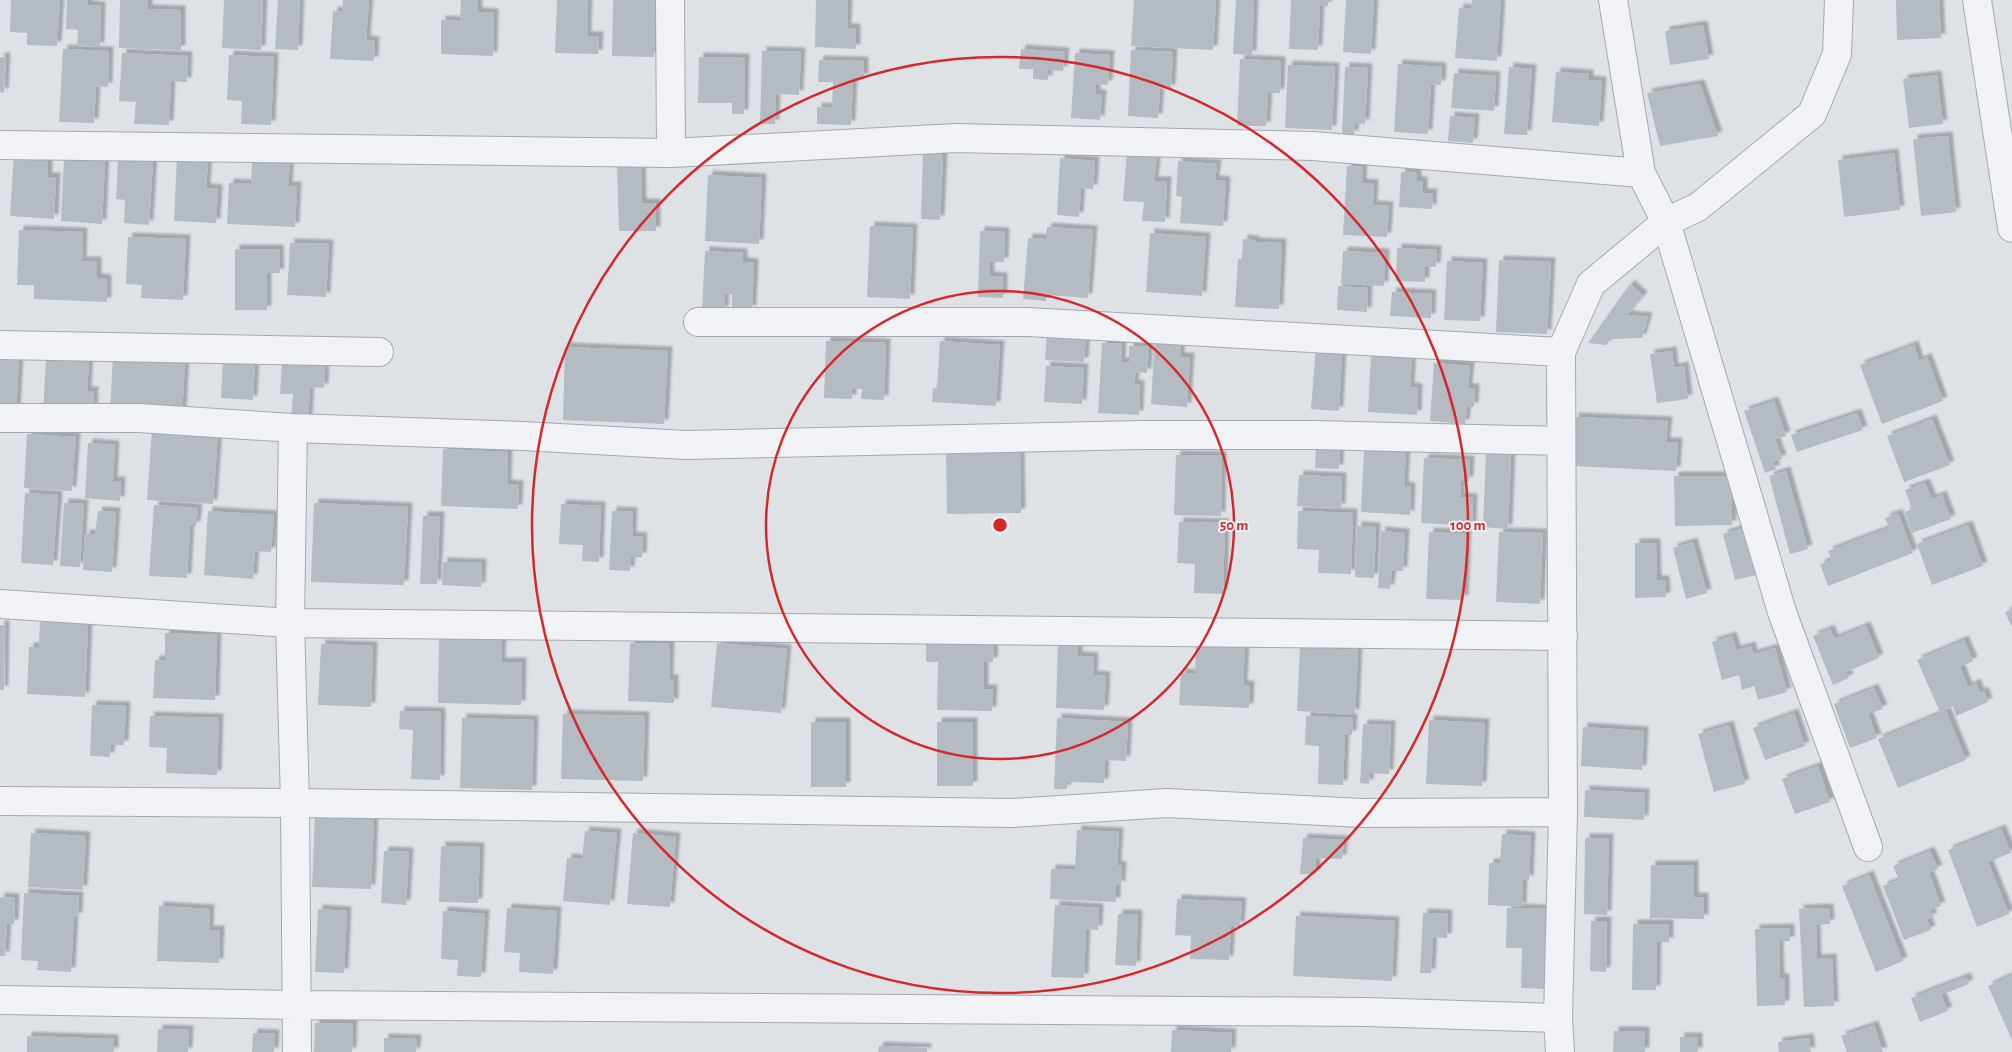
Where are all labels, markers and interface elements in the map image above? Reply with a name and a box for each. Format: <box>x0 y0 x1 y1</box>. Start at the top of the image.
centre of rings <box>991 516 1009 534</box>
text: 50 m <box>1220 518 1248 533</box>
text: 100 m <box>1450 518 1486 533</box>

